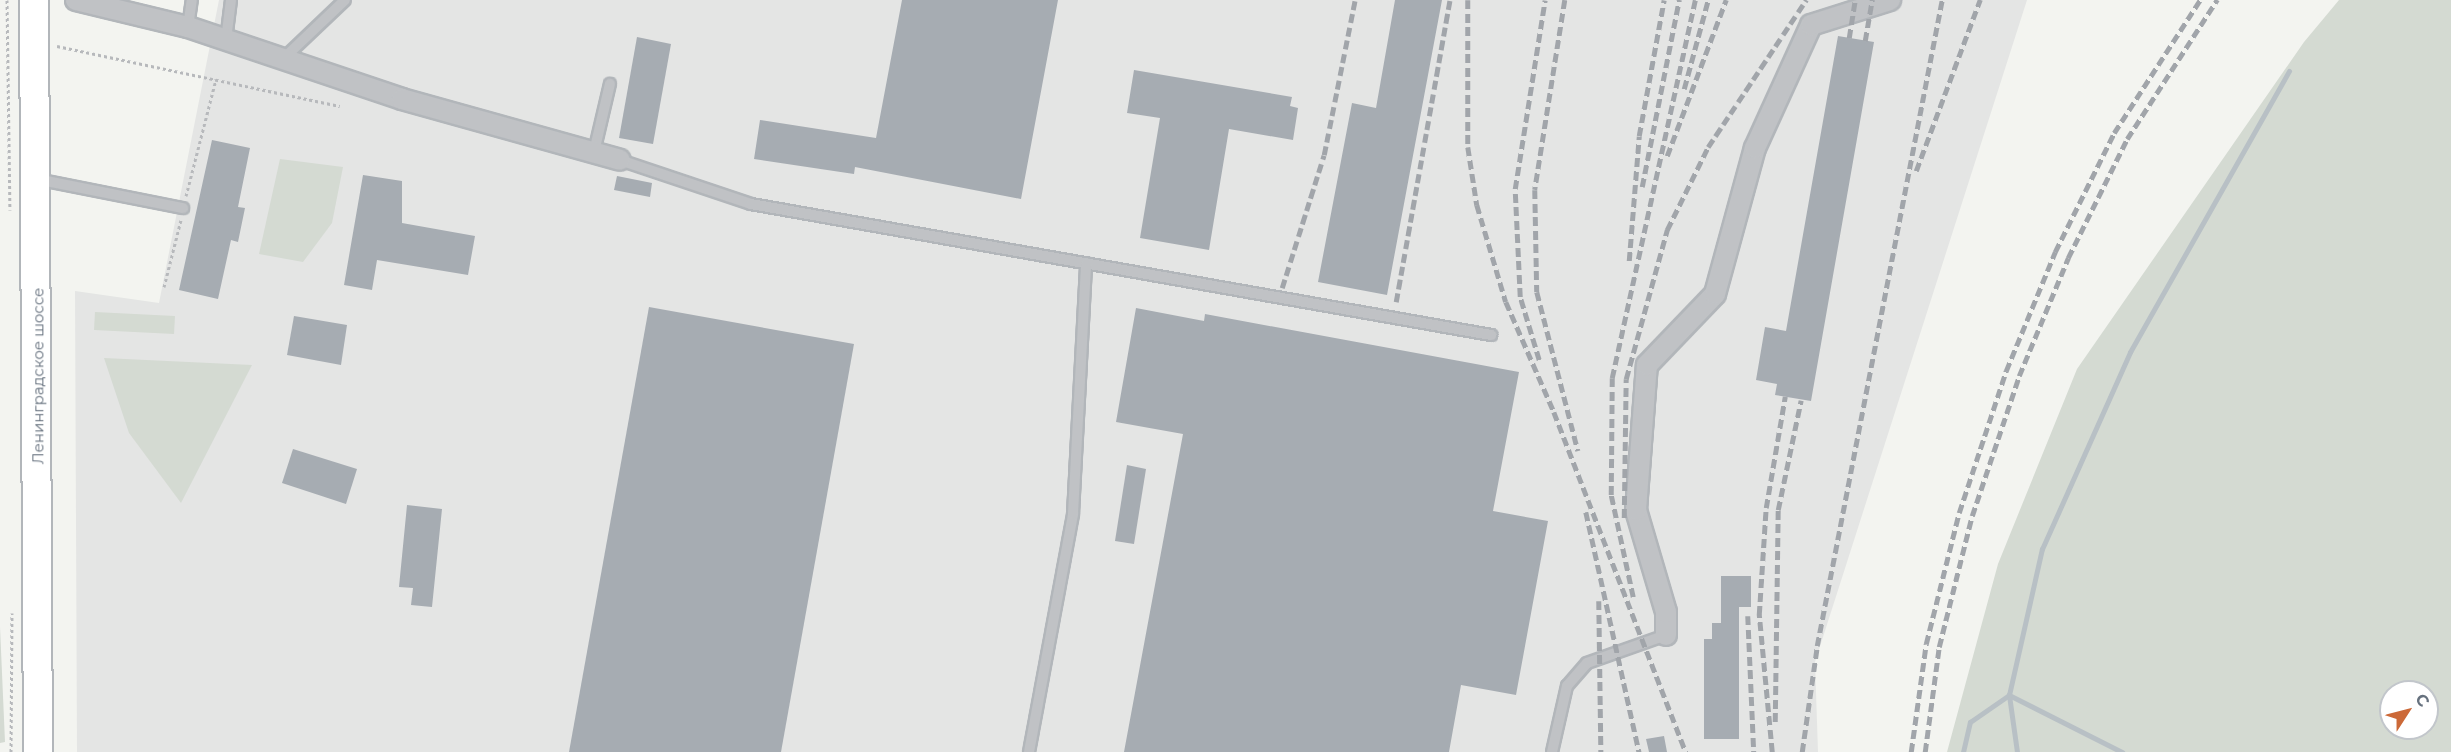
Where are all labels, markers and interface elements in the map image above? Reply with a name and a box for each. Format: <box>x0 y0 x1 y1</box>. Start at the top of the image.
street label: Ленинградское шоссе <box>29 288 47 464</box>
north arrow <box>2379 680 2439 740</box>
text: С <box>2411 690 2433 711</box>

